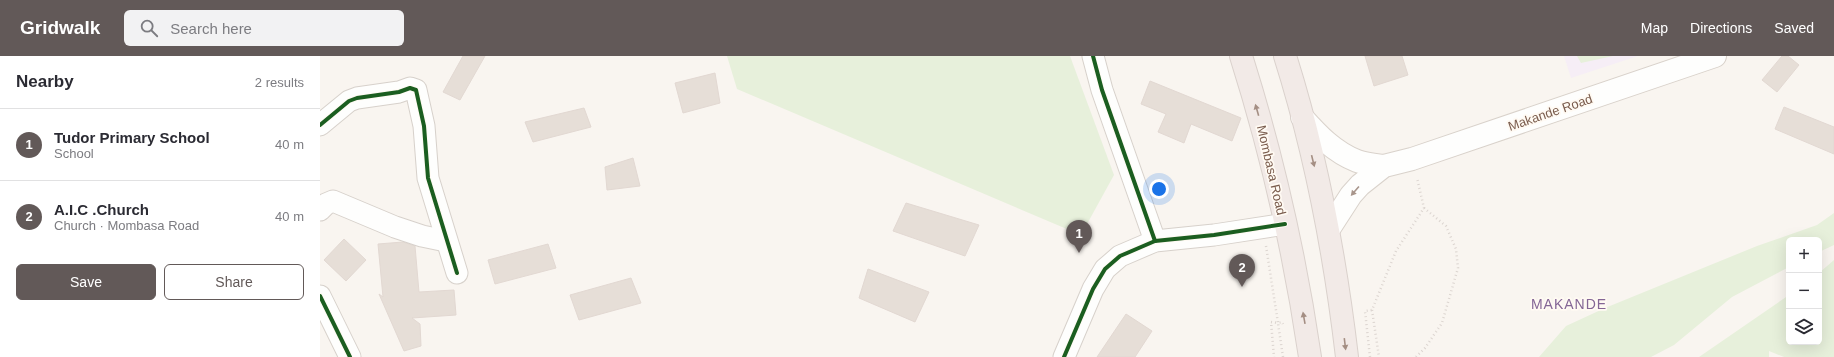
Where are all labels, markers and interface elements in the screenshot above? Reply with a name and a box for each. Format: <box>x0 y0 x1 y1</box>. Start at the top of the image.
search box <box>124 10 404 46</box>
text: Gridwalk <box>20 17 100 38</box>
icon: search <box>138 17 160 39</box>
text: Search here <box>170 20 252 37</box>
text: Map <box>1641 20 1668 36</box>
text: Directions <box>1690 20 1752 36</box>
text: Saved <box>1774 20 1814 36</box>
text: Nearby <box>16 72 74 91</box>
text: 2 results <box>255 75 304 90</box>
street label: Makande Road <box>1506 91 1594 134</box>
one-way arrow <box>1254 104 1260 116</box>
street label: Mombasa Road <box>1254 124 1289 217</box>
text: Tudor Primary School <box>54 129 210 146</box>
text: 1 <box>25 137 33 152</box>
text: 40 m <box>275 137 304 152</box>
text: School <box>54 146 94 161</box>
one-way arrow <box>1310 155 1316 168</box>
your location <box>1149 179 1169 199</box>
one-way arrow <box>1350 186 1359 197</box>
text: A.I.C .Church <box>54 201 149 218</box>
text: 2 <box>25 209 33 224</box>
text: 40 m <box>275 209 304 224</box>
text: Church · Mombasa Road <box>54 218 199 233</box>
pin: 1 <box>1066 220 1092 253</box>
map controls <box>1786 237 1822 345</box>
button: + <box>1786 237 1822 273</box>
pin: 2 <box>1229 254 1255 287</box>
button: Save <box>16 264 156 300</box>
button: Share <box>164 264 304 300</box>
button: − <box>1786 273 1822 309</box>
district label: MAKANDE <box>1531 296 1607 312</box>
button: layers <box>1786 309 1822 345</box>
one-way arrow <box>1301 312 1307 325</box>
one-way arrow <box>1342 338 1349 350</box>

